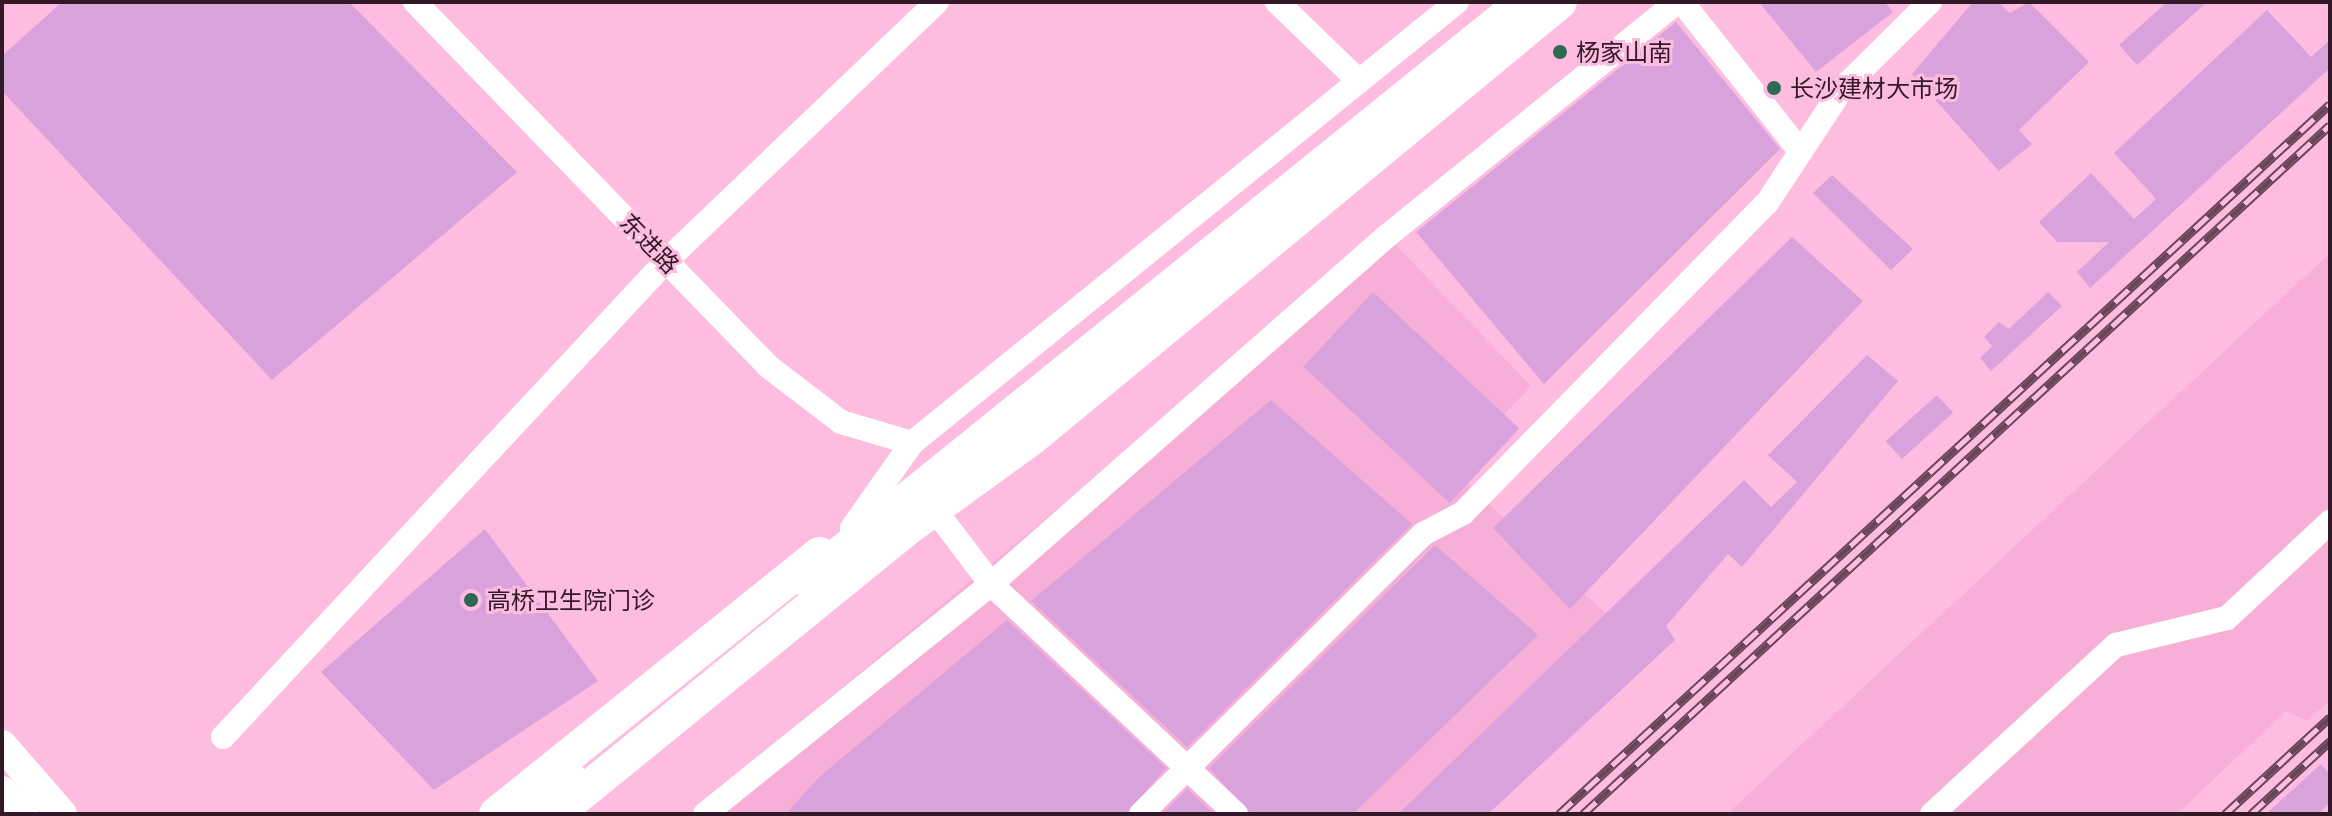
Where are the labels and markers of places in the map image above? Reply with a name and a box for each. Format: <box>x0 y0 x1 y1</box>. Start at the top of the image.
place label: 杨家山南 <box>1576 38 1672 66</box>
marker: 杨家山南 <box>1551 43 1569 61</box>
place label: 长沙建材大市场 <box>1790 74 1958 102</box>
marker: 长沙建材大市场 <box>1765 79 1783 97</box>
place label: 高桥卫生院门诊 <box>487 586 655 614</box>
marker: 高桥卫生院门诊 <box>462 591 480 609</box>

